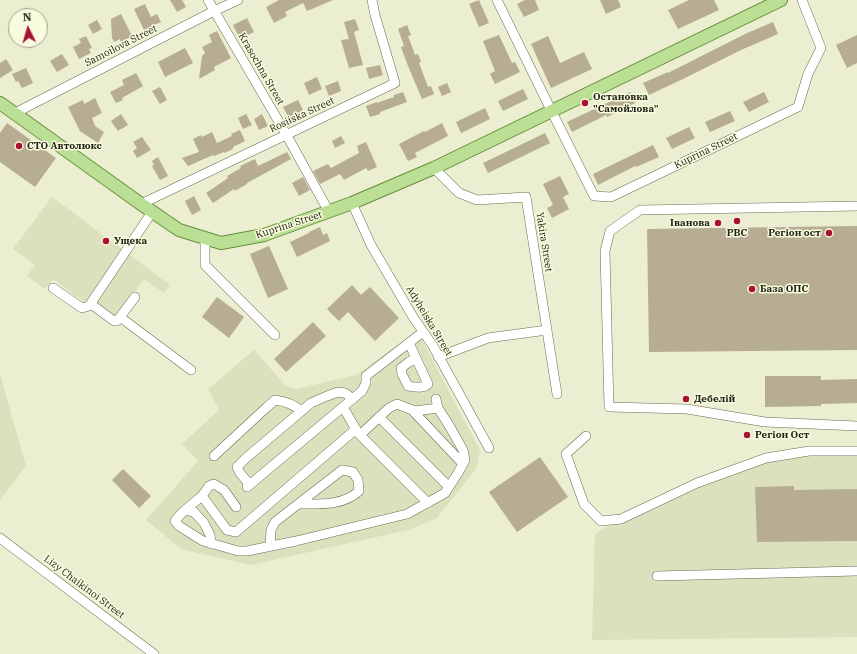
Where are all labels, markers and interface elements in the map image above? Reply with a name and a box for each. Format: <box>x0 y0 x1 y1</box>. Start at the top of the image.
north arrow <box>8 8 48 48</box>
text: N <box>22 10 32 24</box>
street label: Samoilova Street <box>83 23 159 69</box>
street label: Krasochna Street <box>236 31 286 107</box>
place label: Остановка "Самойлова" <box>593 91 658 114</box>
street label: Rosiiska Street <box>268 95 336 135</box>
marker: Остановка "Самойлова" <box>580 98 590 108</box>
street label: Kuprina Street <box>672 130 740 172</box>
place label: СТО Автолюкс <box>27 140 102 152</box>
marker: СТО Автолюкс <box>14 141 24 151</box>
street label: Kuprina Street <box>254 209 324 241</box>
street label: Yakira Street <box>533 211 555 273</box>
marker: РВС <box>732 216 742 226</box>
place label: Іванова <box>670 217 710 229</box>
marker: Іванова <box>713 218 723 228</box>
place label: РВС <box>727 227 747 239</box>
place label: Регіон ост <box>768 227 821 239</box>
marker: Регіон ост <box>824 228 834 238</box>
place label: Ущека <box>114 235 147 247</box>
marker: Ущека <box>101 236 111 246</box>
place label: База ОПС <box>760 283 808 295</box>
street label: Adyheiska Street <box>403 284 455 358</box>
marker: База ОПС <box>747 284 757 294</box>
place label: Дебелій <box>694 393 735 405</box>
marker: Дебелій <box>681 394 691 404</box>
place label: Регіон Ост <box>755 429 810 441</box>
marker: Регіон Ост <box>742 430 752 440</box>
street label: Lizy Chaikinoi Street <box>41 553 127 621</box>

